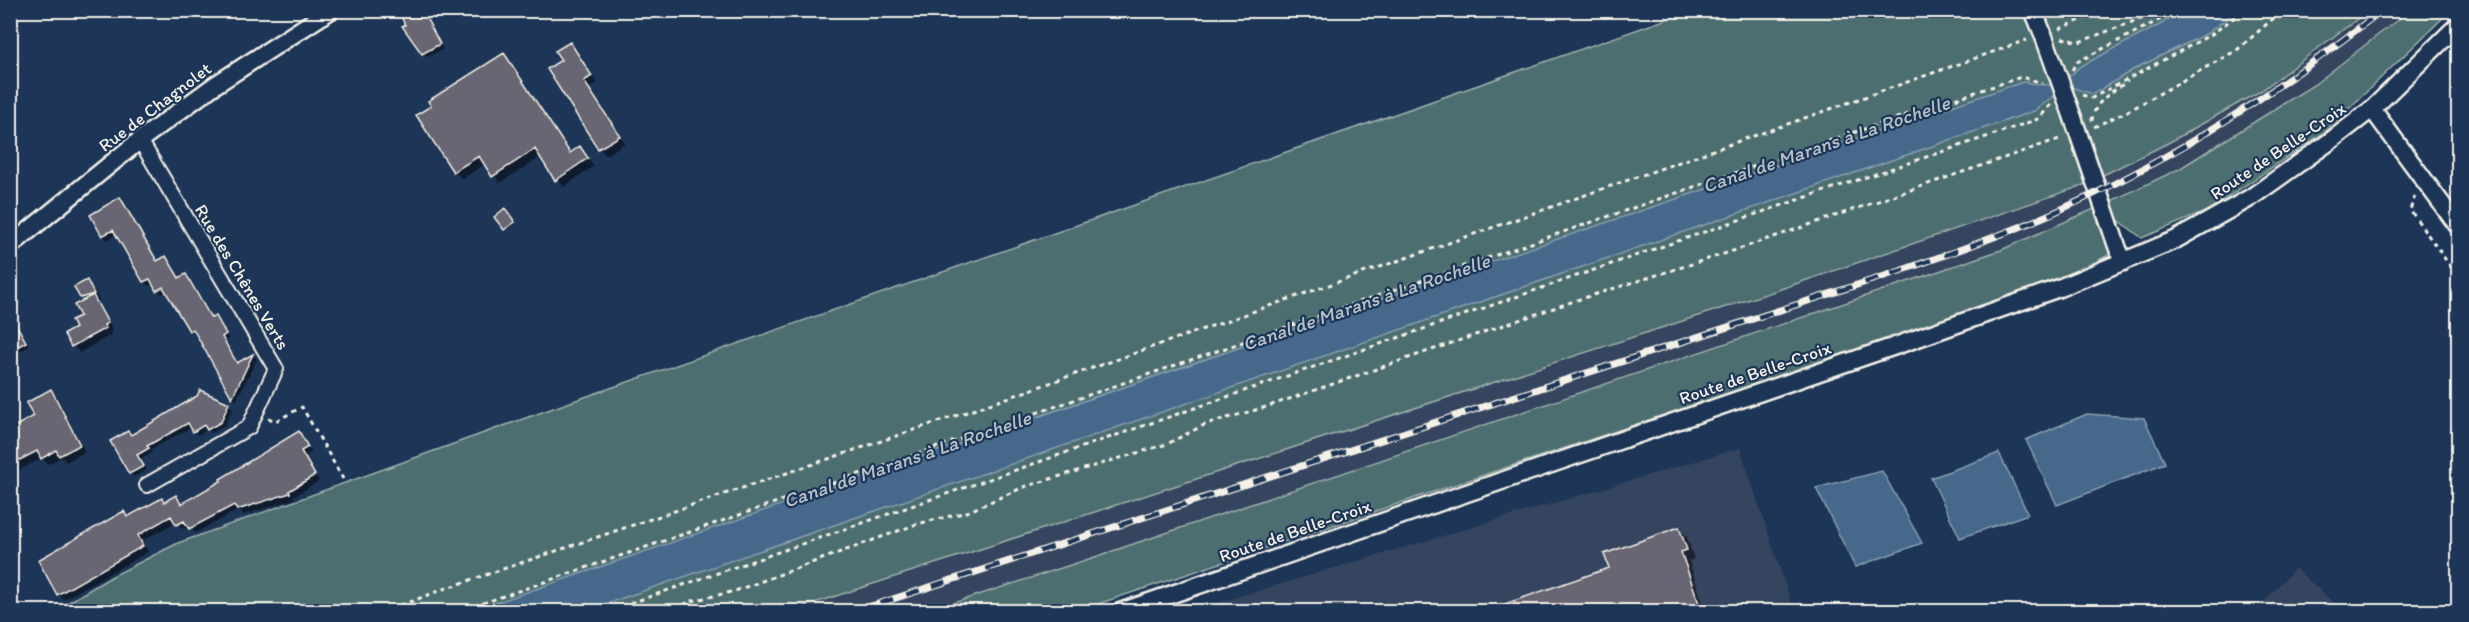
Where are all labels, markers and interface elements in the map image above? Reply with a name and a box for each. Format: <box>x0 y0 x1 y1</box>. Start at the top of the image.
street label: Rue de Chagnolet <box>94 57 216 157</box>
water label: Canal de Marans à La Rochelle <box>1699 90 1954 198</box>
street label: Route de Belle-Croix <box>2206 97 2350 205</box>
street label: Rue des Chênes Verts <box>190 200 294 354</box>
water label: Canal de Marans à La Rochelle <box>1239 248 1494 356</box>
street label: Route de Belle-Croix <box>1676 337 1834 409</box>
water label: Canal de Marans à La Rochelle <box>780 405 1035 513</box>
street label: Route de Belle-Croix <box>1216 495 1374 567</box>

